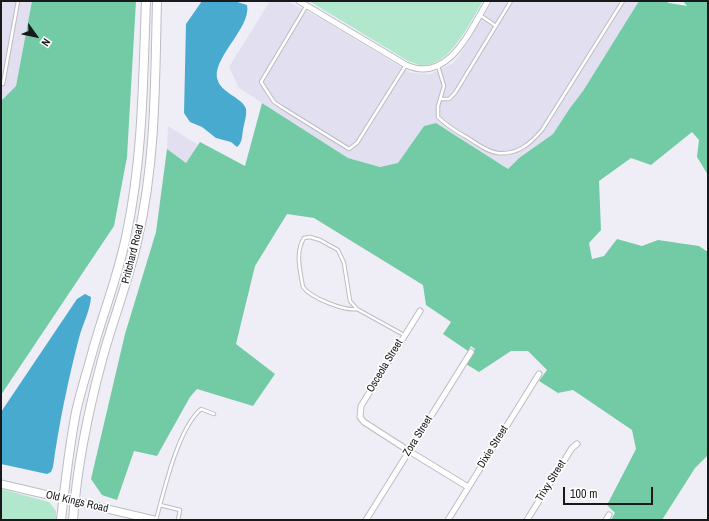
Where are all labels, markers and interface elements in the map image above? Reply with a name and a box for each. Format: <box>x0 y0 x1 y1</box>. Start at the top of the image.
north arrow <box>16 16 56 56</box>
text: N <box>38 36 54 49</box>
street label: Pritchard Road <box>119 223 147 285</box>
street label: Osceola Street <box>364 337 406 395</box>
street label: Zora Street <box>400 413 436 459</box>
street label: Dixie Street <box>475 423 511 471</box>
street label: Trixy Street <box>533 458 569 504</box>
scale bar <box>565 479 655 505</box>
text: 100 m <box>570 486 597 502</box>
street label: Old Kings Road <box>44 488 110 516</box>

